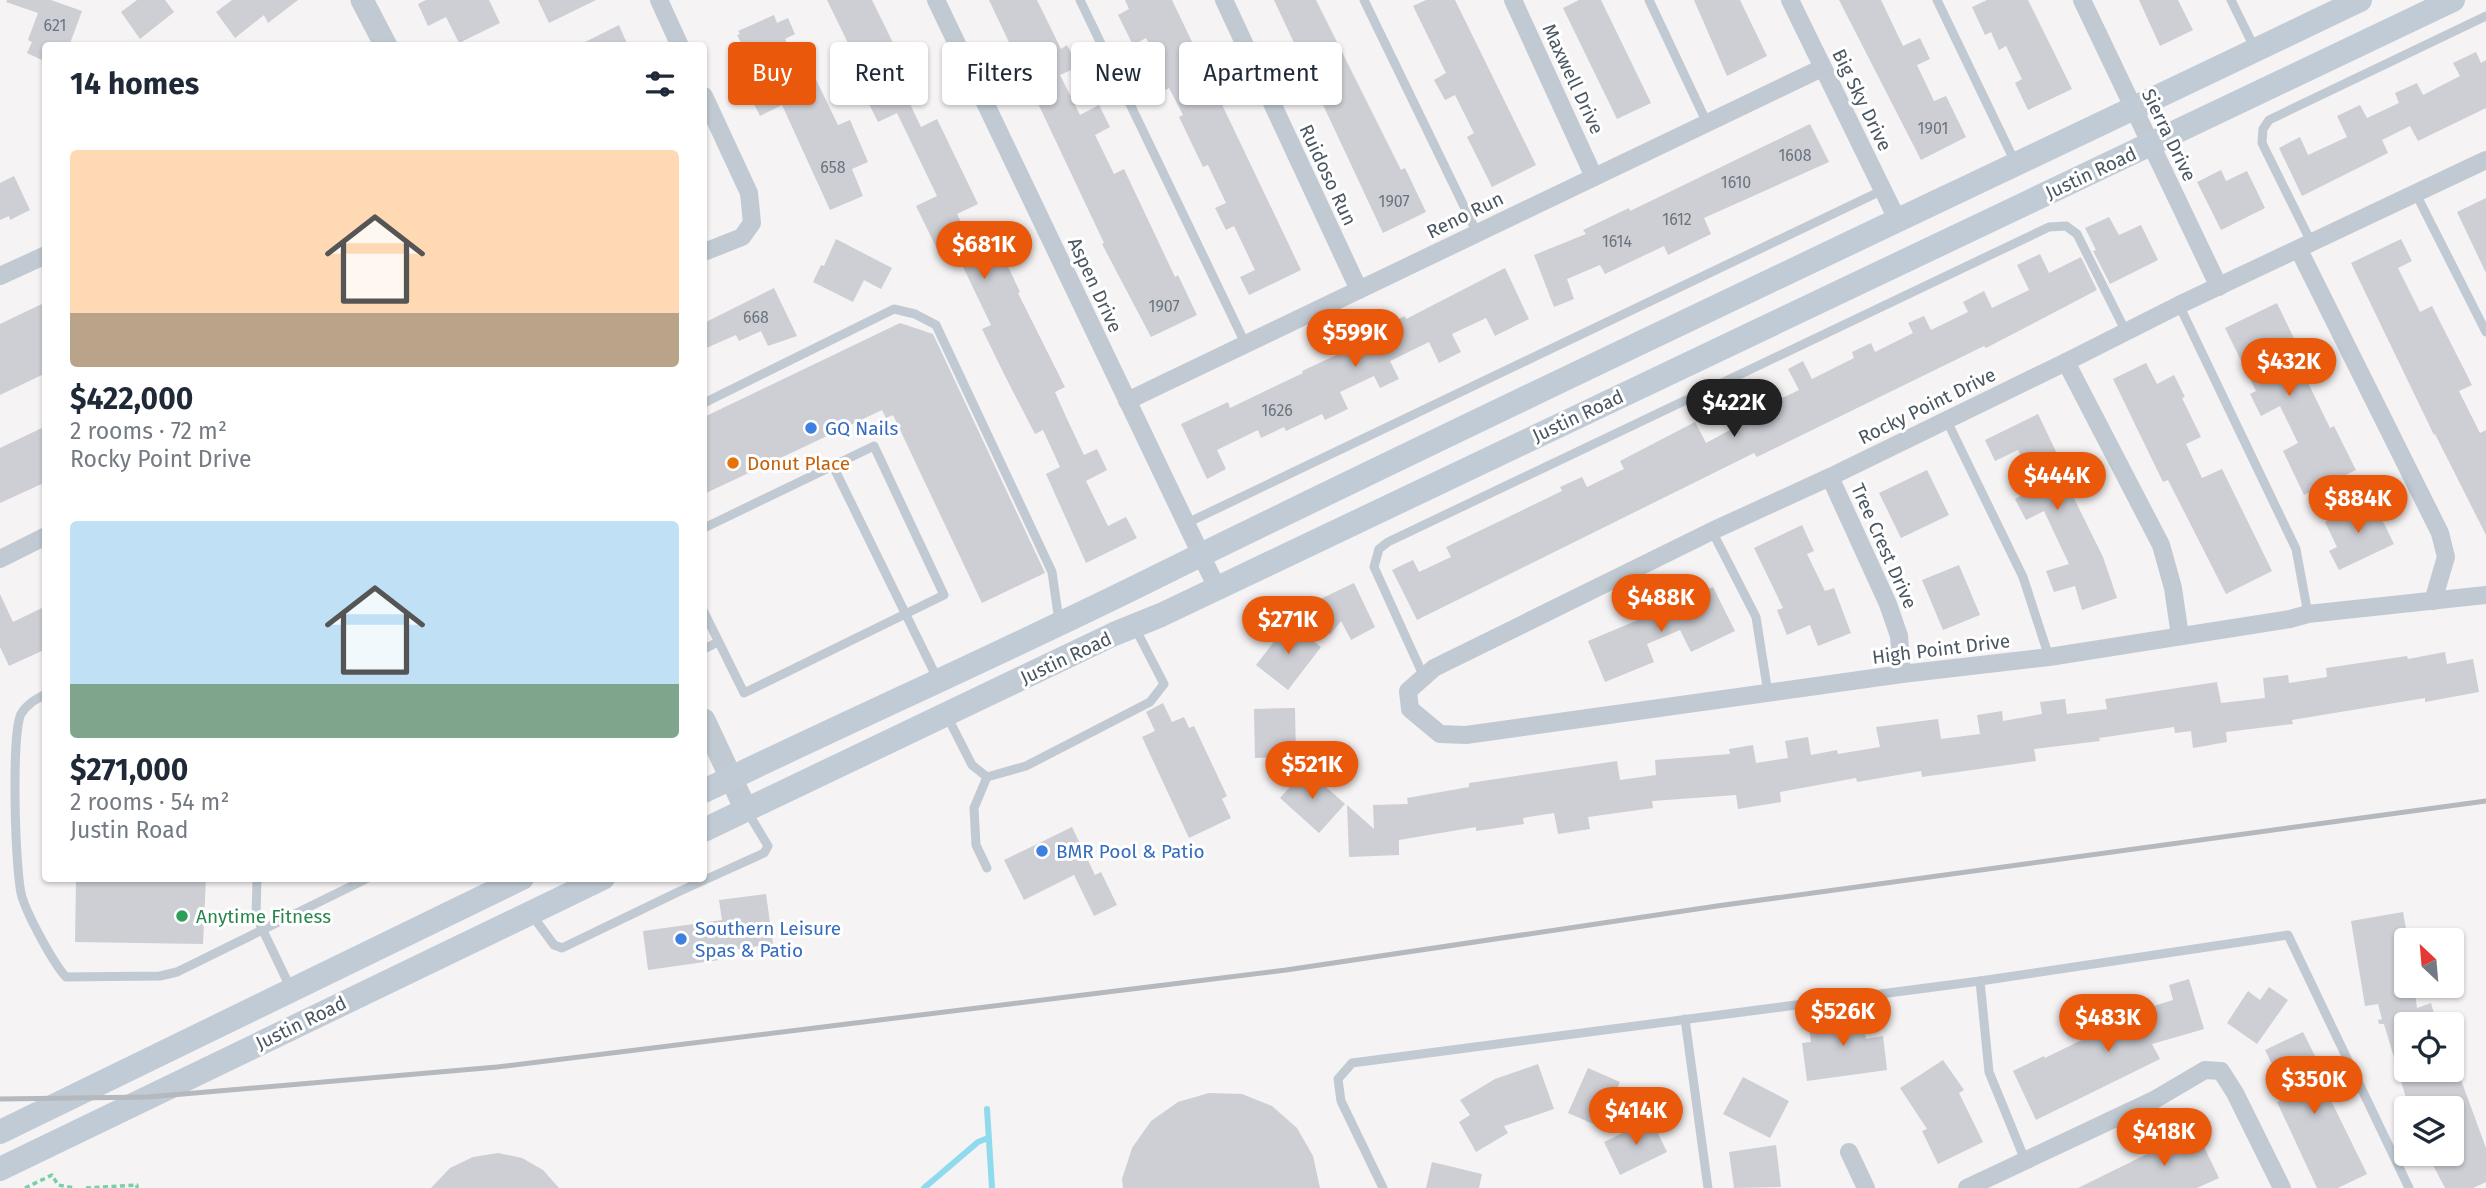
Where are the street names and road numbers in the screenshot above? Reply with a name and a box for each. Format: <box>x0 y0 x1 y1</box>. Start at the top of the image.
street label: Maxwell Drive <box>1537 20 1609 138</box>
street label: Big Sky Drive <box>1827 45 1897 155</box>
street label: Sierra Drive <box>2137 85 2201 185</box>
street label: Ruidoso Run <box>1295 121 1361 229</box>
street label: Justin Road <box>2042 142 2140 204</box>
street label: Reno Run <box>1423 187 1507 243</box>
street label: Aspen Drive <box>1063 234 1127 336</box>
street label: Rocky Point Drive <box>1855 363 1999 449</box>
street label: Justin Road <box>1529 385 1627 447</box>
street label: Tree Crest Drive <box>1846 480 1922 612</box>
street label: Justin Road <box>1017 627 1115 689</box>
street label: High Point Drive <box>1871 629 2011 669</box>
street label: Justin Road <box>252 991 350 1055</box>

